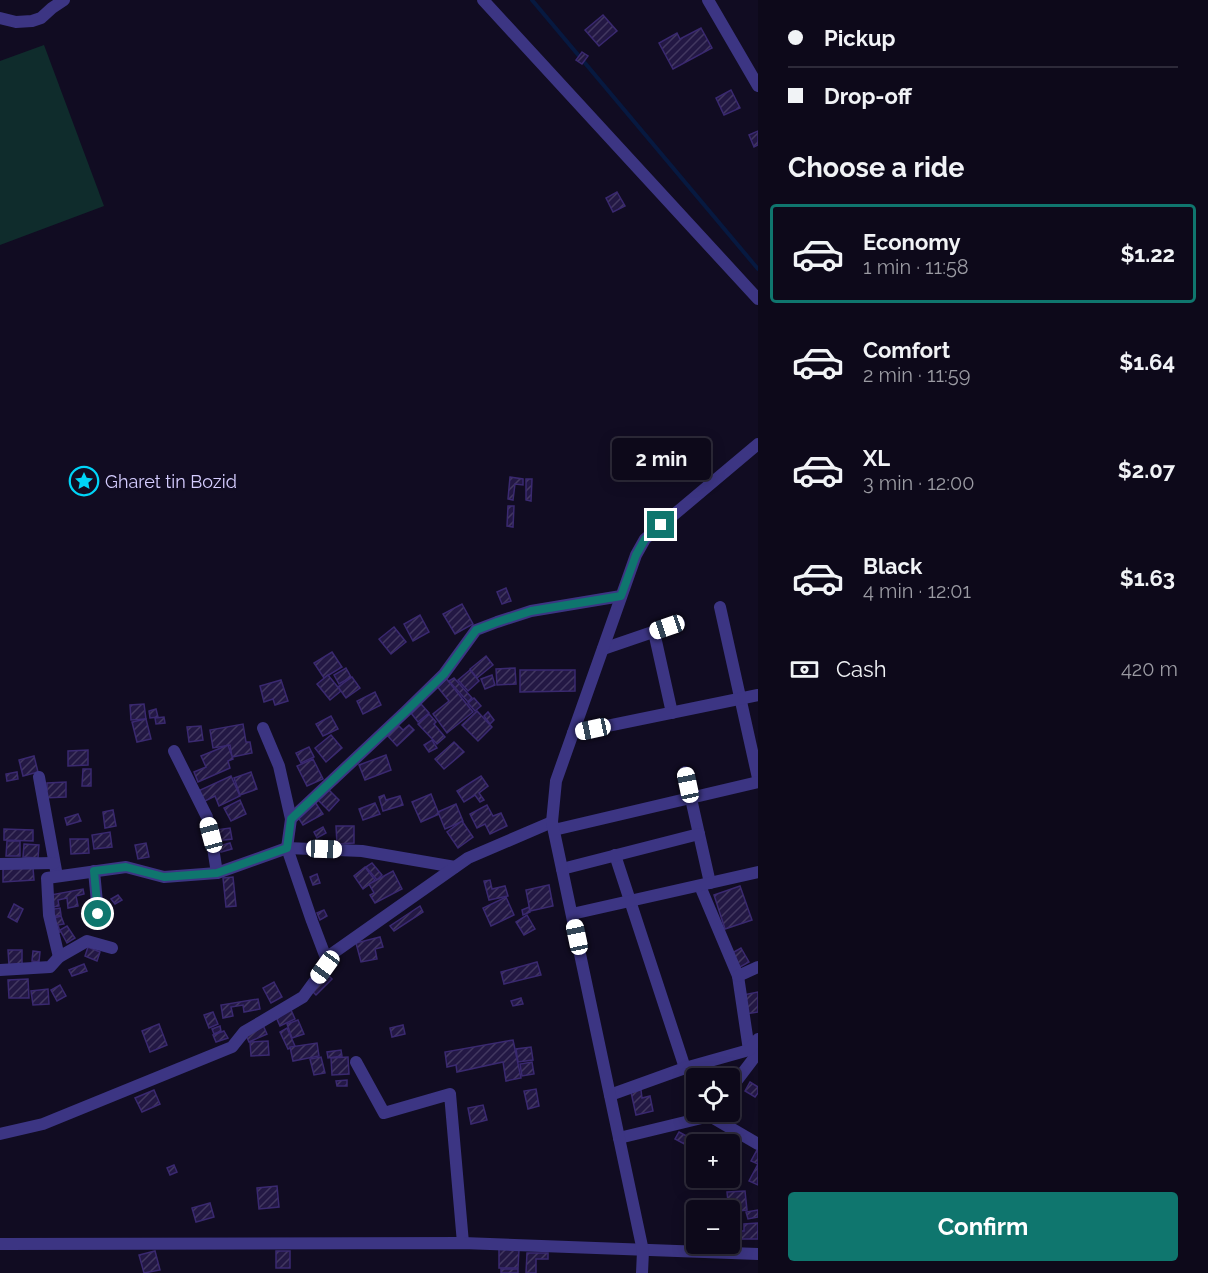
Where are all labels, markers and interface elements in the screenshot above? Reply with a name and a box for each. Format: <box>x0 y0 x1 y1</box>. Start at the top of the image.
text: Pickup <box>824 25 896 51</box>
text: Drop-off <box>824 83 912 109</box>
text: Choose a ride <box>788 152 964 183</box>
icon: car <box>791 227 845 281</box>
text: Economy <box>863 229 961 255</box>
text: $1.22 <box>1120 241 1175 267</box>
text: 1 min · 11:58 <box>863 255 969 279</box>
icon: car <box>791 335 845 389</box>
text: Comfort <box>863 337 950 363</box>
text: $1.64 <box>1119 349 1175 375</box>
text: 2 min · 11:59 <box>863 363 970 387</box>
callout: 2 min <box>612 438 710 480</box>
icon: car <box>791 443 845 497</box>
text: XL <box>863 445 890 471</box>
text: 2 min <box>636 447 687 471</box>
text: $2.07 <box>1118 457 1175 483</box>
place icon: Gharet tin Bozid <box>68 465 100 497</box>
place label: Gharet tin Bozid <box>105 471 237 492</box>
text: 3 min · 12:00 <box>863 471 974 495</box>
route end <box>647 511 674 538</box>
icon: car <box>791 551 845 605</box>
text: Black <box>863 553 922 579</box>
text: $1.63 <box>1120 565 1175 591</box>
text: 4 min · 12:01 <box>863 579 971 603</box>
car <box>647 613 687 641</box>
icon: cash <box>788 653 821 686</box>
text: Cash <box>836 656 887 682</box>
text: 420 m <box>1121 657 1178 681</box>
car <box>574 716 612 742</box>
car <box>675 766 701 804</box>
car <box>198 815 224 855</box>
car <box>306 839 342 859</box>
route start <box>84 900 111 927</box>
car <box>564 918 590 956</box>
car <box>307 947 343 987</box>
map controls <box>686 1068 740 1254</box>
button: locate <box>686 1068 740 1122</box>
button: + <box>686 1134 740 1188</box>
button: Confirm <box>788 1192 1178 1261</box>
button: − <box>686 1200 740 1254</box>

